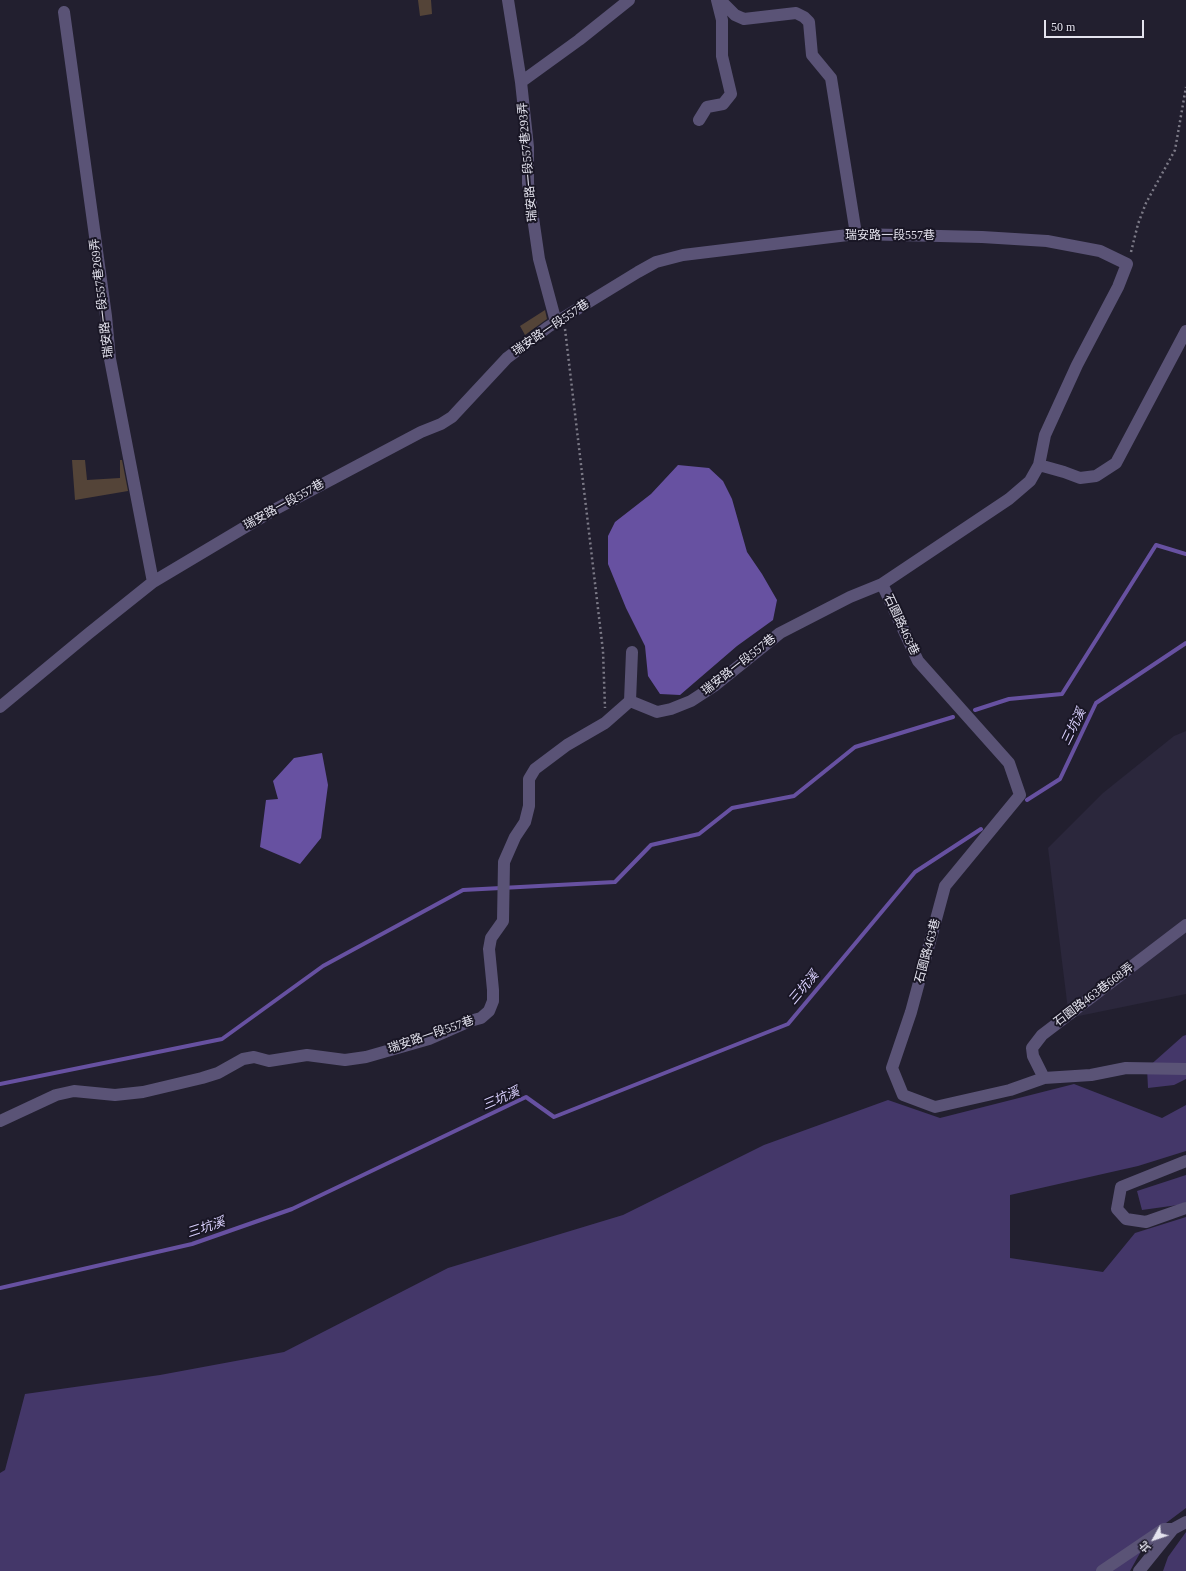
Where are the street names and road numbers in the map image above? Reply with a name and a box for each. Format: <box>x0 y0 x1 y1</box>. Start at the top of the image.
street label: 瑞安路一段557巷293弄 <box>516 102 540 222</box>
street label: 瑞安路一段557巷 <box>845 229 935 243</box>
street label: 瑞安路一段557巷269弄 <box>88 238 116 358</box>
street label: 瑞安路一段557巷 <box>510 297 592 359</box>
street label: 瑞安路一段557巷 <box>241 477 327 533</box>
street label: 石園路463巷 <box>881 592 921 658</box>
street label: 瑞安路一段557巷 <box>699 632 779 698</box>
street label: 石園路463巷 <box>913 917 943 985</box>
street label: 石園路463巷668弄 <box>1051 960 1137 1030</box>
street label: 瑞安路一段557巷 <box>386 1014 476 1056</box>

